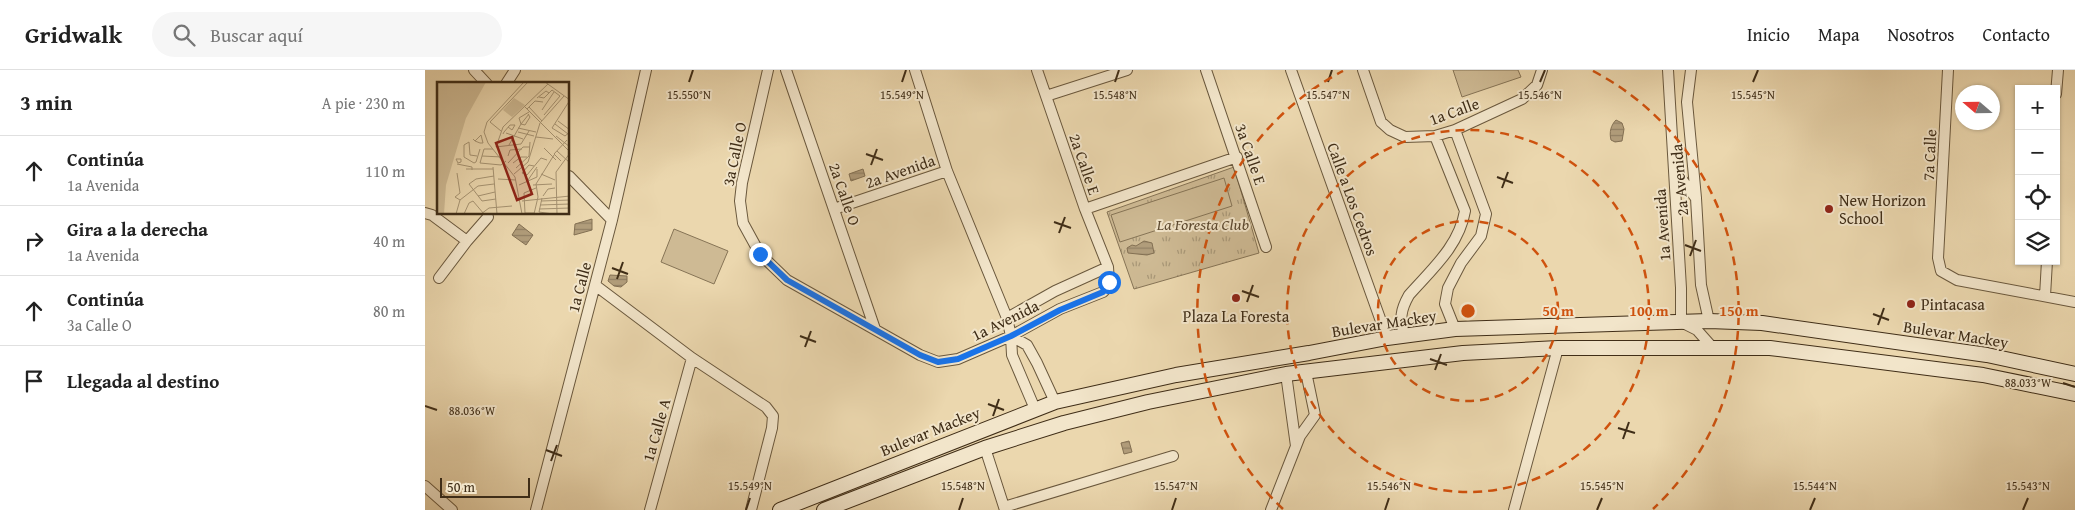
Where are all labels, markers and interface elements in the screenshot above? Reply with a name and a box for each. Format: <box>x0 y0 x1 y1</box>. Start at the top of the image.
search box <box>152 12 502 57</box>
text: Gridwalk <box>25 17 122 52</box>
icon: search <box>170 21 198 49</box>
text: Buscar aquí <box>210 21 303 49</box>
text: Inicio <box>1747 21 1790 48</box>
text: Mapa <box>1818 21 1859 48</box>
text: Nosotros <box>1887 21 1955 48</box>
text: Contacto <box>1983 21 2050 48</box>
inset map <box>437 82 570 215</box>
north arrow <box>1955 85 2000 130</box>
map controls <box>2015 85 2060 265</box>
button: + <box>2015 85 2060 130</box>
text: 15.550°N <box>667 86 711 103</box>
text: 15.549°N <box>880 86 924 103</box>
text: 15.548°N <box>1093 86 1137 103</box>
text: 15.547°N <box>1306 86 1350 103</box>
text: 15.546°N <box>1518 86 1562 103</box>
text: 15.545°N <box>1731 86 1775 103</box>
text: 3 min <box>20 87 72 118</box>
text: A pie · 230 m <box>322 91 405 115</box>
street label: 1a Calle <box>1426 91 1482 131</box>
street label: 3a Calle O <box>716 120 753 188</box>
street label: 3a Calle E <box>1229 120 1273 188</box>
street label: 7a Calle <box>1916 129 1942 181</box>
street label: 2a Calle E <box>1063 130 1107 198</box>
button: − <box>2015 130 2060 175</box>
street label: Calle a Los Cedros <box>1321 139 1385 259</box>
street label: 2a Avenida <box>1664 142 1694 217</box>
text: Continúa <box>67 145 144 173</box>
street label: 2a Avenida <box>862 148 939 194</box>
icon: ahead <box>20 157 48 185</box>
text: 110 m <box>365 159 405 183</box>
street label: 2a Calle O <box>823 159 867 229</box>
text: 1a Avenida <box>67 173 139 197</box>
button: locate <box>2015 175 2060 220</box>
street label: 1a Avenida <box>1647 188 1676 262</box>
place label: New Horizon School <box>1839 188 1926 230</box>
marker: New Horizon School <box>1823 203 1835 215</box>
park label: La Foresta Club <box>1156 212 1250 236</box>
text: Gira a la derecha <box>67 215 208 243</box>
button: layers <box>2015 220 2060 265</box>
icon: right <box>20 227 48 255</box>
text: 40 m <box>373 229 405 253</box>
text: 1a Avenida <box>67 243 139 267</box>
route end <box>749 243 772 266</box>
street label: 1a Calle <box>561 259 597 315</box>
route start <box>1098 271 1121 294</box>
text: Continúa <box>67 285 144 313</box>
marker: Plaza La Foresta <box>1230 292 1242 304</box>
place label: Pintacasa <box>1921 292 1985 316</box>
street label: 1a Avenida <box>967 293 1043 347</box>
icon: ahead <box>20 297 48 325</box>
marker: Pintacasa <box>1905 298 1917 310</box>
text: 80 m <box>373 299 405 323</box>
text: 50 m <box>1542 300 1574 321</box>
text: 100 m <box>1629 300 1669 321</box>
text: 150 m <box>1719 300 1759 321</box>
centre of rings <box>1459 302 1477 320</box>
street label: Bulevar Mackey <box>1330 303 1438 343</box>
place label: Plaza La Foresta <box>1183 304 1290 328</box>
text: 3a Calle O <box>67 313 132 337</box>
street label: Bulevar Mackey <box>1902 314 2010 354</box>
icon: arrive <box>20 367 48 395</box>
text: Llegada al destino <box>67 367 219 395</box>
text: 88.033°W <box>2005 374 2052 391</box>
street label: 1a Calle A <box>636 395 677 464</box>
street label: Bulevar Mackey <box>876 400 984 462</box>
text: 88.036°W <box>449 402 496 419</box>
scale bar <box>440 475 530 498</box>
text: 50 m <box>447 477 475 497</box>
text: 15.549°N <box>728 477 772 494</box>
text: 15.548°N <box>941 477 985 494</box>
text: 15.547°N <box>1154 477 1198 494</box>
text: 15.546°N <box>1367 477 1411 494</box>
text: 15.545°N <box>1580 477 1624 494</box>
text: 15.544°N <box>1793 477 1837 494</box>
text: 15.543°N <box>2006 477 2050 494</box>

